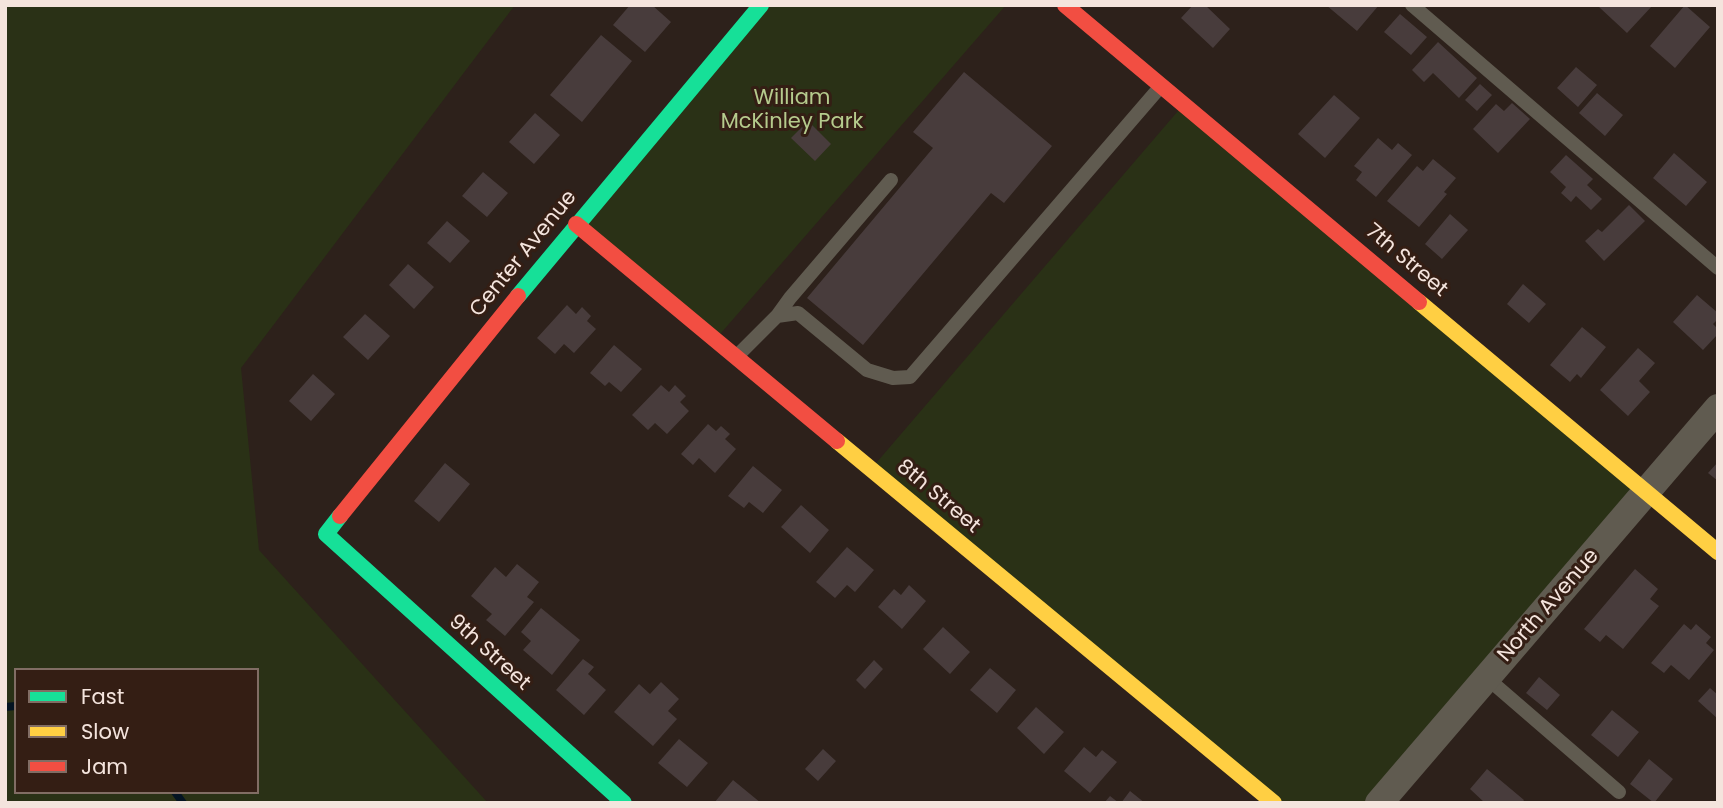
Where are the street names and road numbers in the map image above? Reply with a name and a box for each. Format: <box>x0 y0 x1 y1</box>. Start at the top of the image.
street label: Center Avenue <box>465 186 583 322</box>
street label: 7th Street <box>1360 219 1452 303</box>
street label: 8th Street <box>891 455 985 539</box>
street label: North Avenue <box>1493 544 1605 668</box>
street label: 9th Street <box>443 610 535 696</box>

